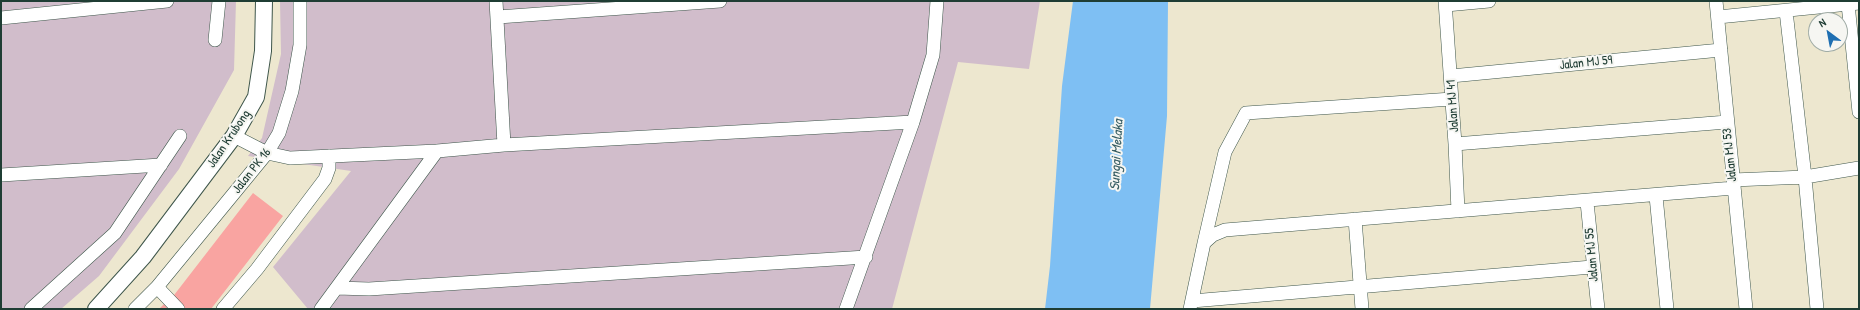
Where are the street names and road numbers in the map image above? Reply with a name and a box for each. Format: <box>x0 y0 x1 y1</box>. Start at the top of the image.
street label: Jalan MJ 59 <box>1559 52 1613 74</box>
street label: Jalan MJ 41 <box>1443 79 1463 133</box>
street label: Jalan Krubong <box>204 107 254 171</box>
street label: Jalan MJ 53 <box>1719 127 1741 183</box>
street label: Jalan PK 16 <box>229 145 275 197</box>
street label: Jalan MJ 55 <box>1582 227 1602 283</box>

